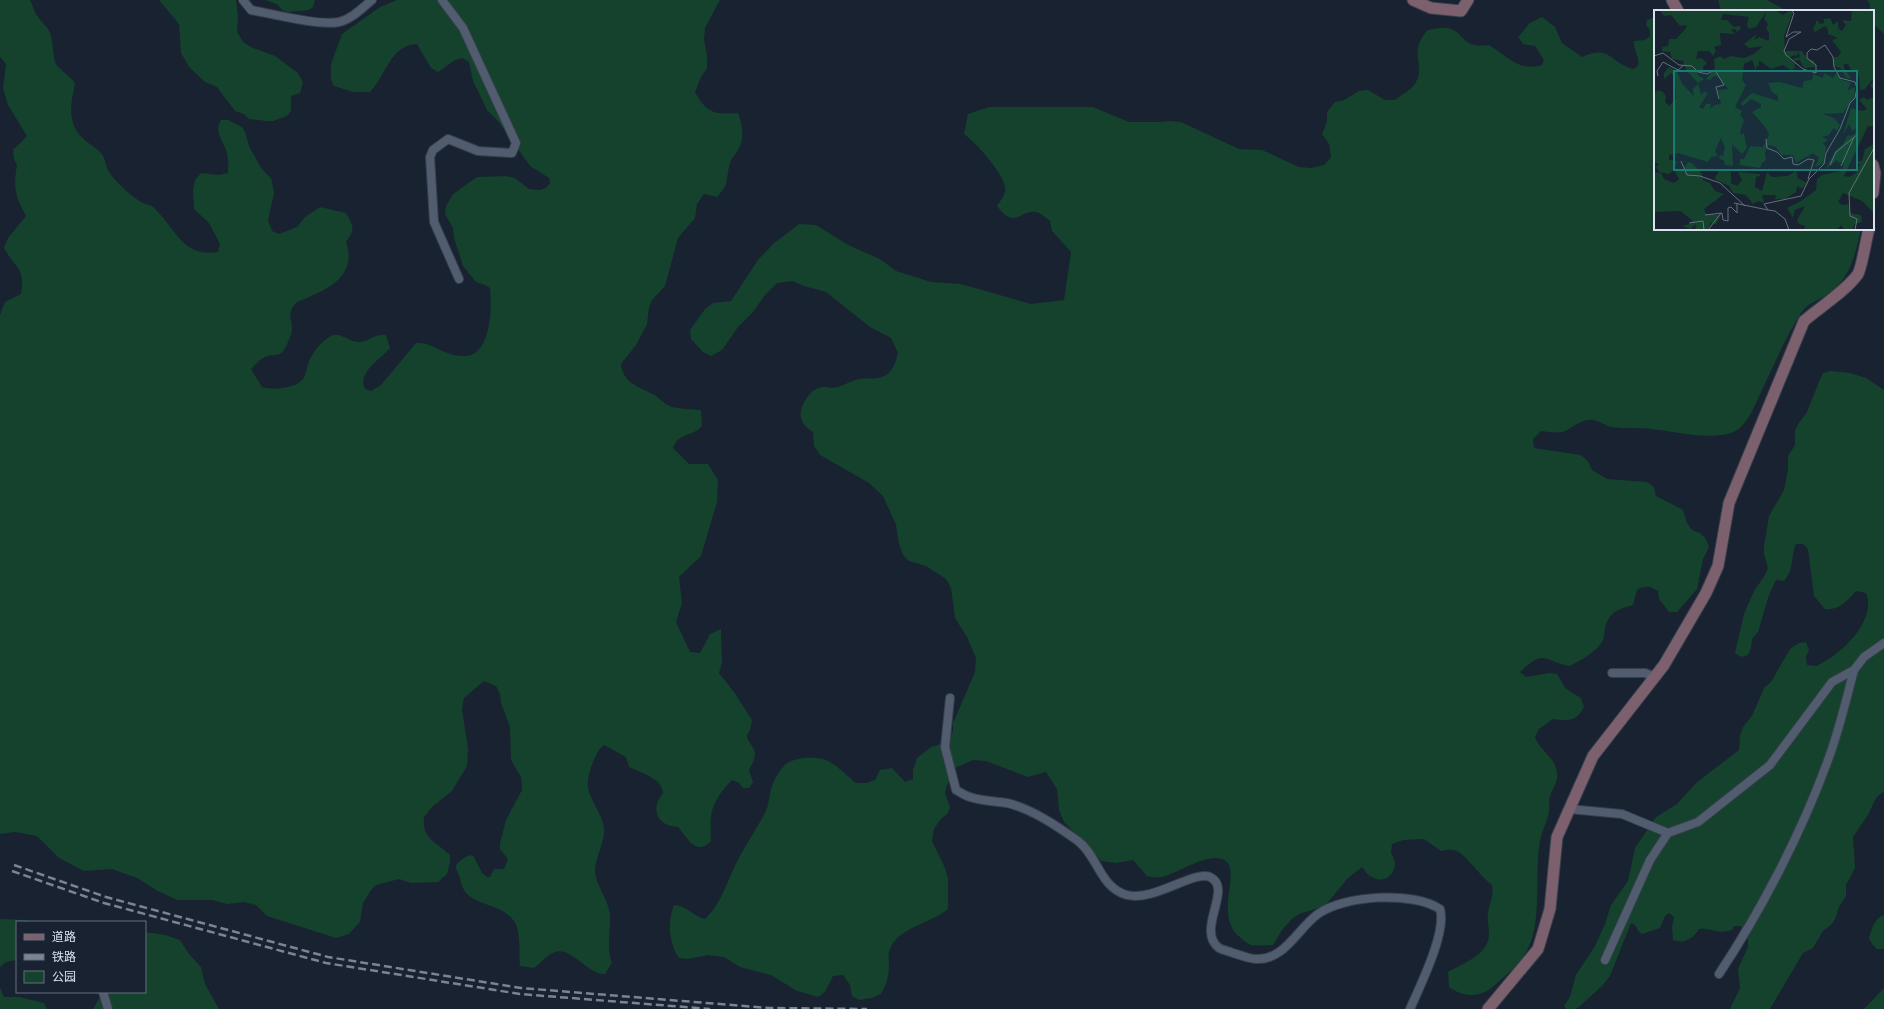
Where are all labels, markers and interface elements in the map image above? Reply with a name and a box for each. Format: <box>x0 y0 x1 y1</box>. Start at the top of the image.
inset map <box>1654 10 1874 230</box>
legend <box>16 921 146 993</box>
text: 道路 <box>52 929 76 944</box>
text: 铁路 <box>52 949 76 964</box>
text: 公园 <box>52 969 76 984</box>

